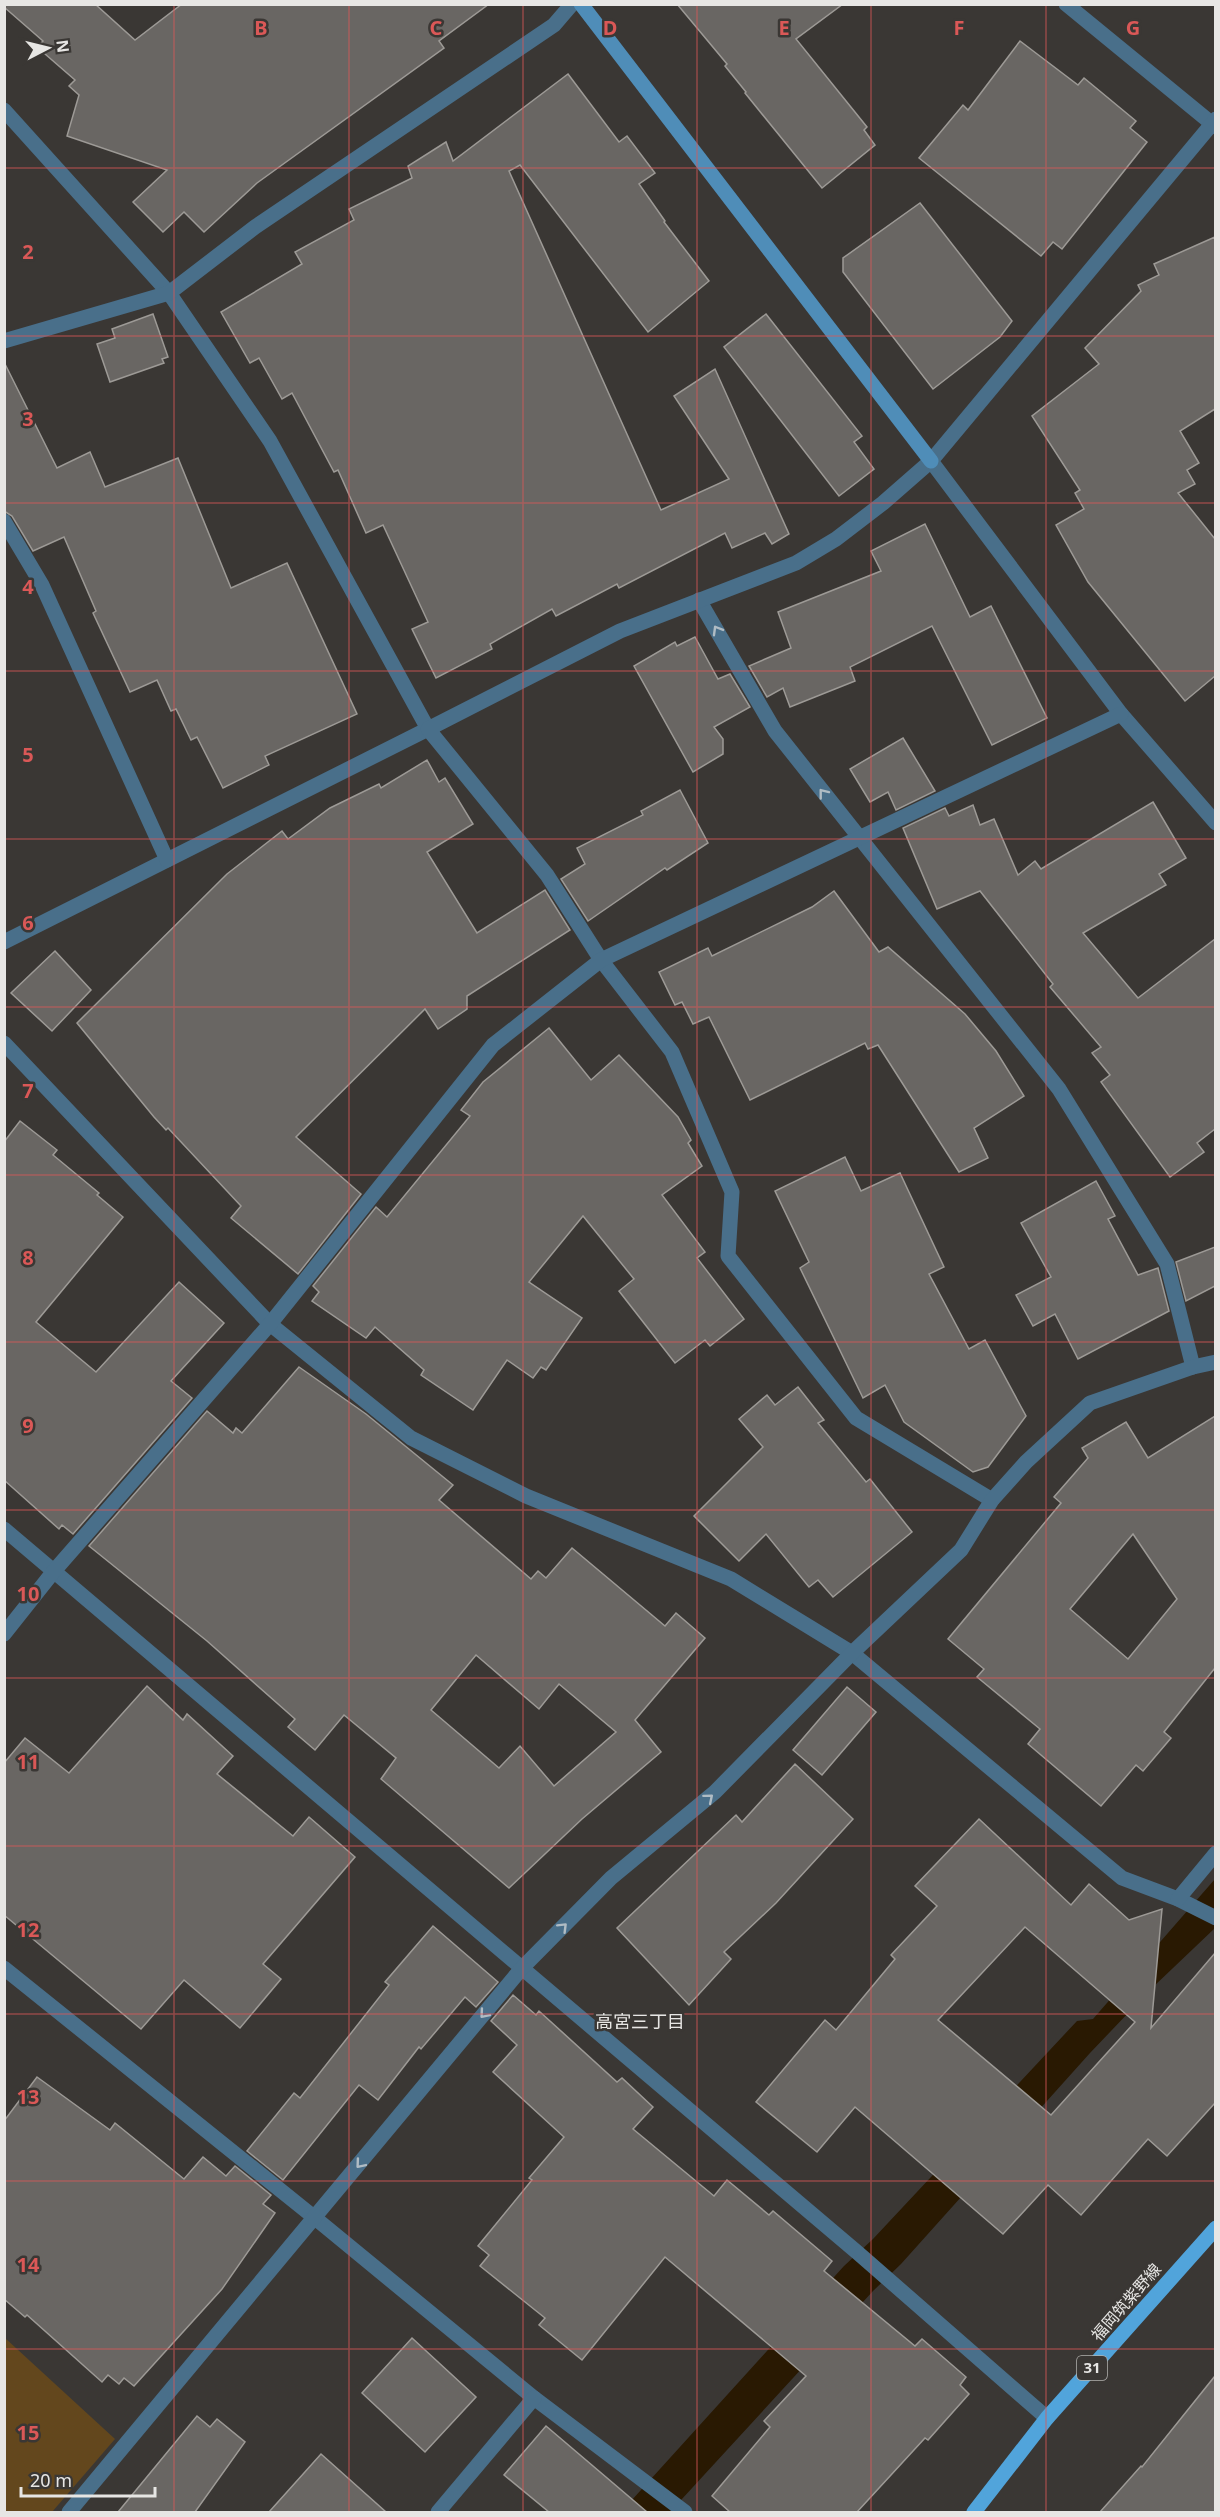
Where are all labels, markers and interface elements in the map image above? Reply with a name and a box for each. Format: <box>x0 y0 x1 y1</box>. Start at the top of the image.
text: B <box>254 14 268 41</box>
text: C <box>430 14 443 41</box>
text: D <box>603 14 617 41</box>
text: E <box>778 14 790 41</box>
text: F <box>954 14 964 41</box>
text: G <box>1126 14 1140 41</box>
north arrow <box>18 18 78 78</box>
text: N <box>51 38 75 54</box>
text: 2 <box>22 238 34 265</box>
text: 3 <box>22 405 34 432</box>
text: 4 <box>22 573 34 600</box>
one-way arrow <box>712 626 724 636</box>
text: 5 <box>22 741 34 768</box>
one-way arrow <box>820 788 831 799</box>
text: 6 <box>22 909 34 936</box>
text: 7 <box>22 1077 34 1104</box>
text: 8 <box>22 1244 34 1271</box>
text: 9 <box>22 1412 34 1439</box>
text: 10 <box>17 1580 39 1607</box>
text: 11 <box>17 1748 39 1775</box>
one-way arrow <box>702 1794 713 1805</box>
text: 12 <box>17 1916 39 1943</box>
one-way arrow <box>555 1923 566 1934</box>
one-way arrow <box>481 2007 492 2018</box>
district label: 高宮三丁目 <box>595 2009 685 2033</box>
text: 13 <box>17 2083 39 2110</box>
one-way arrow <box>357 2157 368 2168</box>
text: 14 <box>17 2251 40 2278</box>
street label: 福岡筑紫野線 <box>1086 2259 1166 2345</box>
road number: 31 <box>1077 2356 1107 2380</box>
text: 15 <box>17 2419 39 2446</box>
scale bar <box>21 2460 154 2498</box>
text: 20 m <box>30 2468 72 2492</box>

